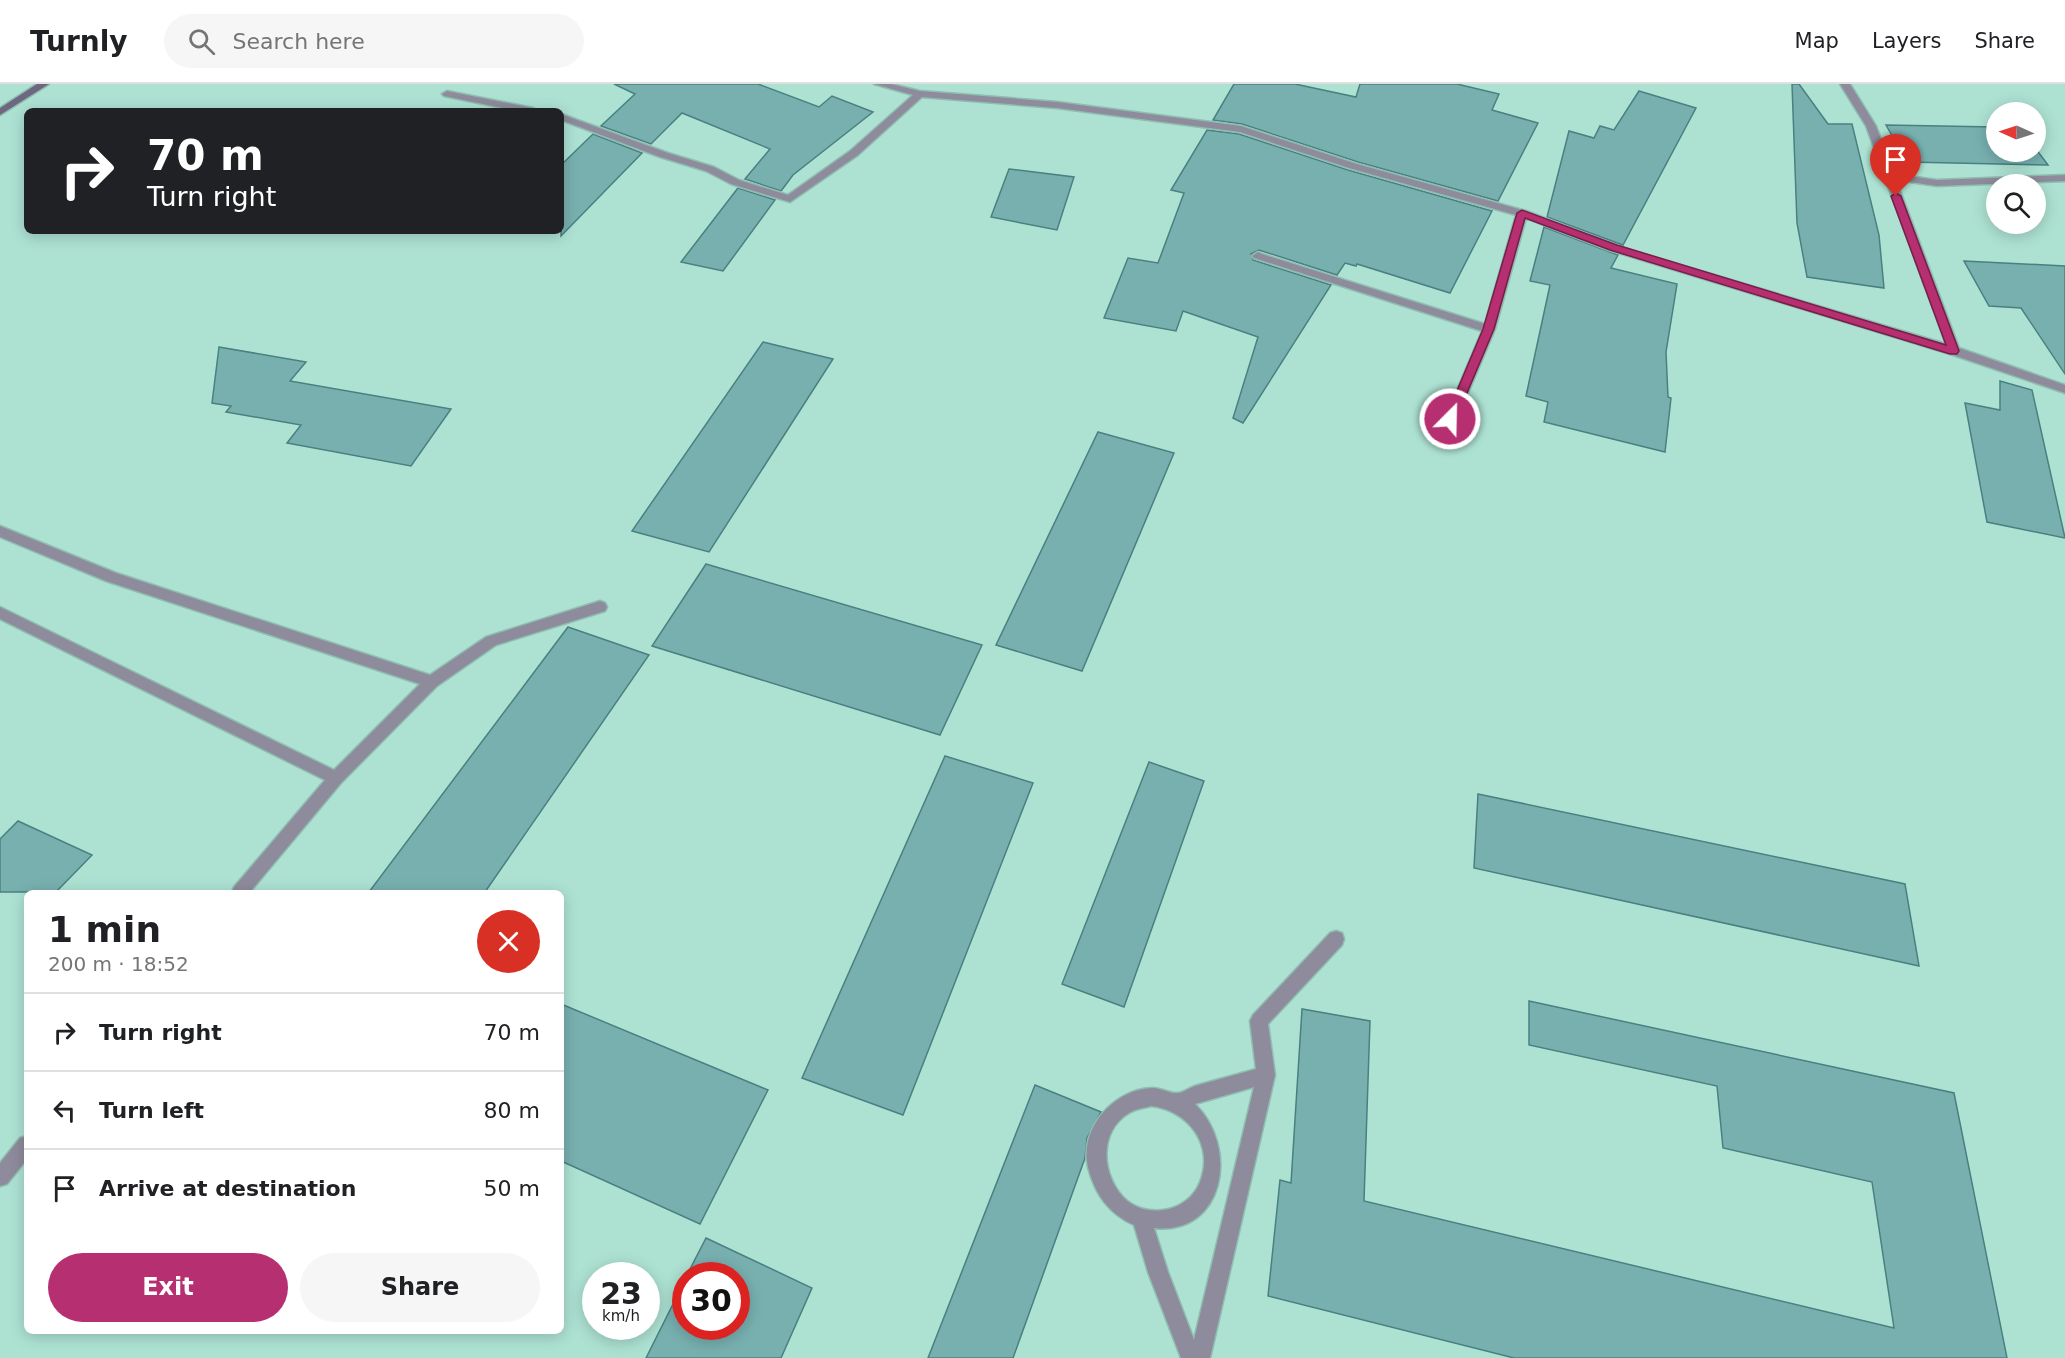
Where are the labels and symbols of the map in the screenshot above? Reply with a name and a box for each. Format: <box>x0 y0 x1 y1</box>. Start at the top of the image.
north arrow <box>1986 102 2046 162</box>
pin <box>1870 134 1921 196</box>
position arrow <box>1418 387 1482 451</box>
speed limit sign: 30 <box>672 1262 750 1340</box>

